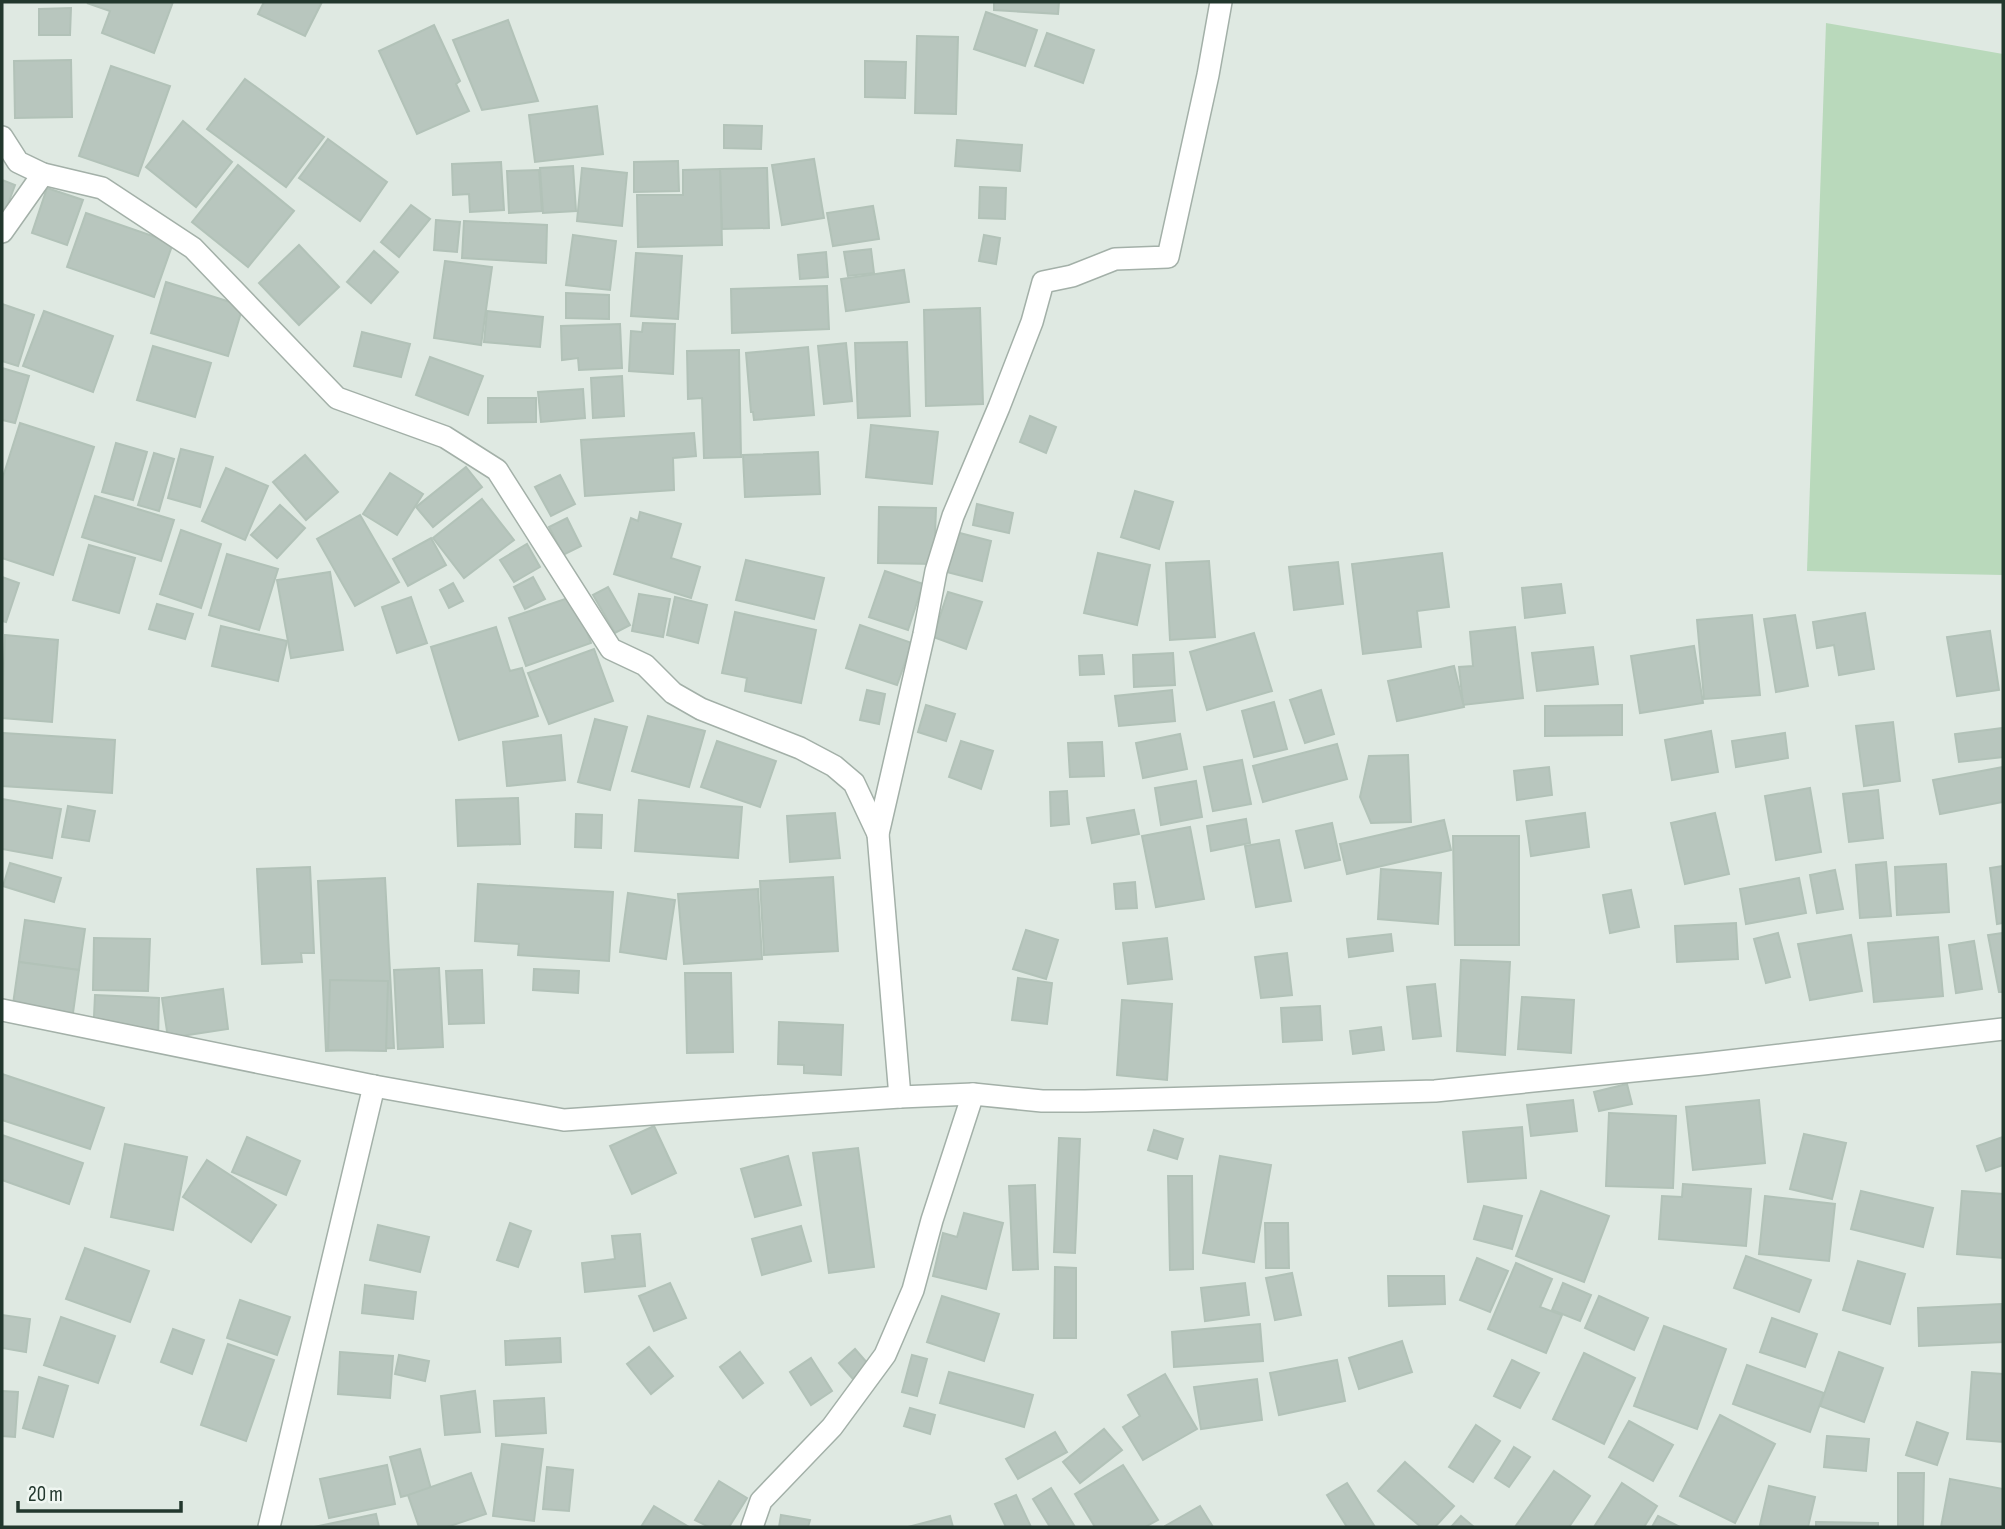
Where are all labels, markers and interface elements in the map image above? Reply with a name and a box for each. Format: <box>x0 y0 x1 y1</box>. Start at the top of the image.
scale bar <box>18 1470 180 1514</box>
text: 20 m <box>28 1482 63 1507</box>

